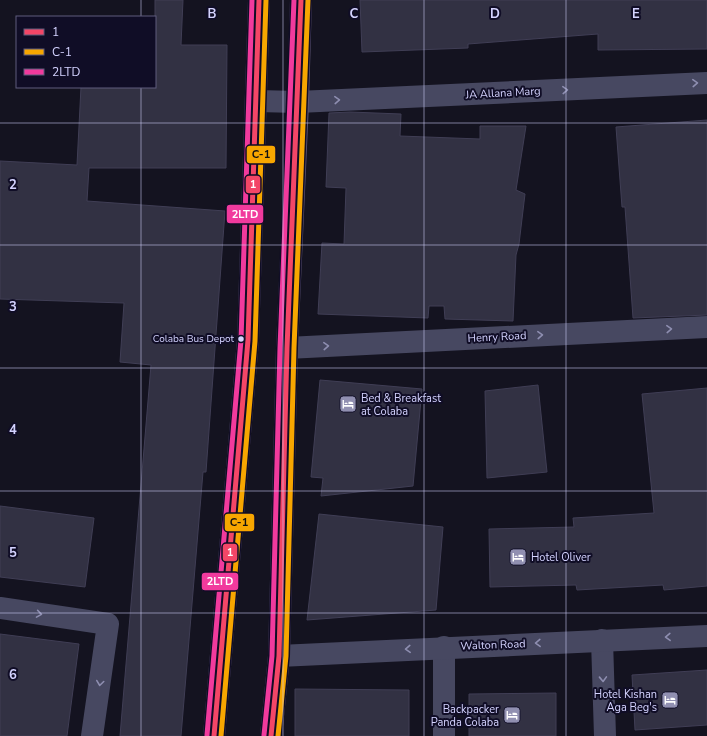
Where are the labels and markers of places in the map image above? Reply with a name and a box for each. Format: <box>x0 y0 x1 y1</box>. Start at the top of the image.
place label: Colaba Bus Depot <box>153 332 234 346</box>
marker: Colaba Bus Depot <box>236 334 246 344</box>
place label: Bed & Breakfast at Colaba <box>361 391 441 419</box>
hotel icon: Bed & Breakfast at Colaba <box>338 394 358 414</box>
hotel icon: Hotel Oliver <box>508 547 528 567</box>
place label: Hotel Oliver <box>531 550 591 565</box>
place label: Hotel Kishan Aga Beg's <box>594 687 657 715</box>
hotel icon: Hotel Kishan Aga Beg's <box>660 690 680 710</box>
place label: Backpacker Panda Colaba <box>431 702 499 730</box>
hotel icon: Backpacker Panda Colaba <box>502 705 522 725</box>

